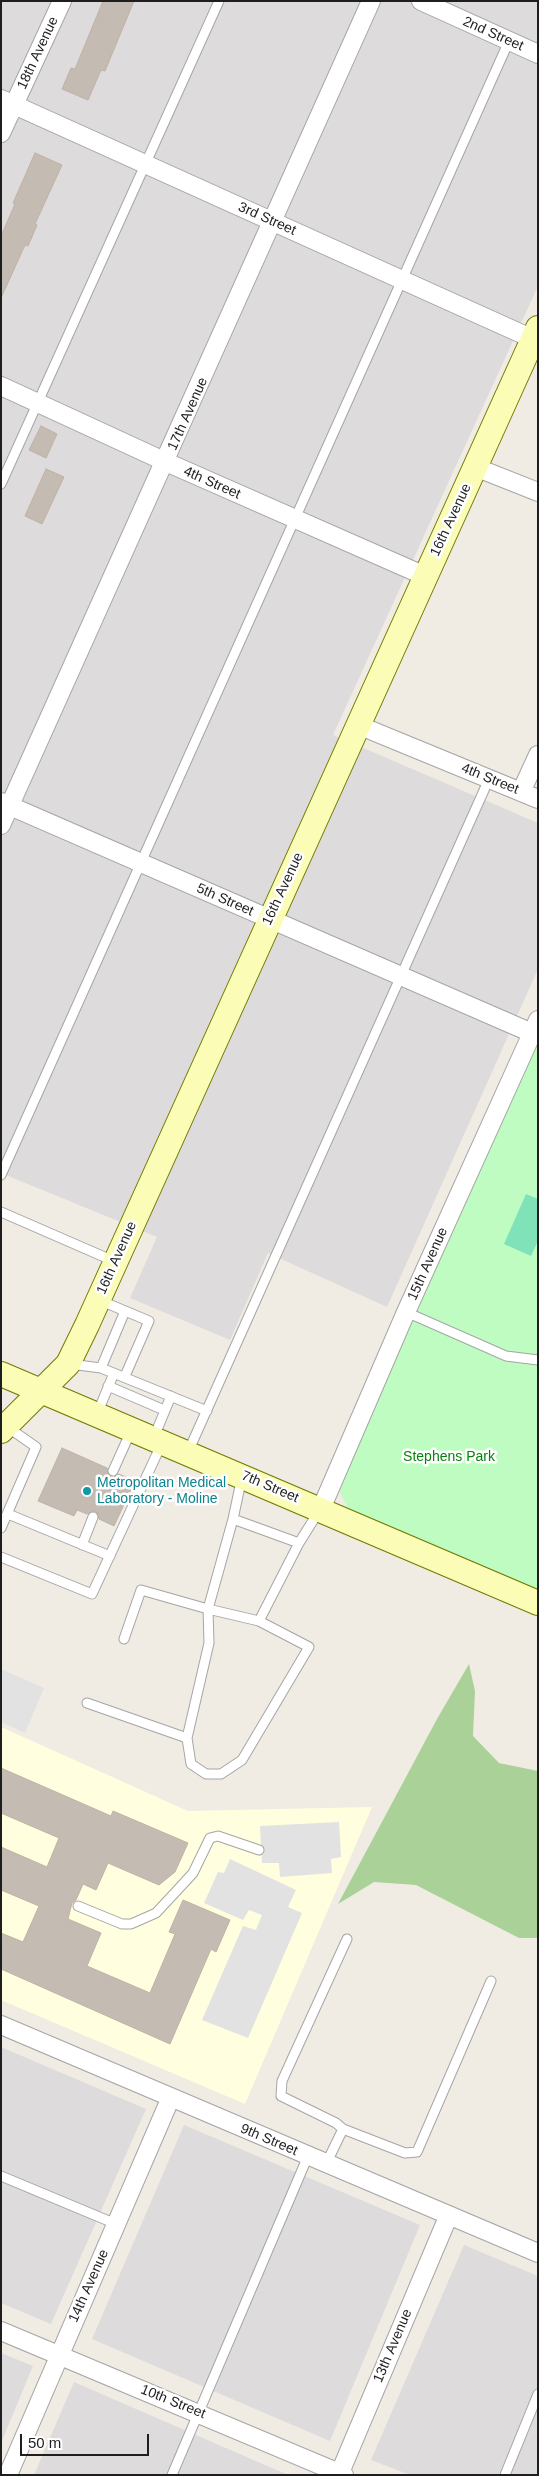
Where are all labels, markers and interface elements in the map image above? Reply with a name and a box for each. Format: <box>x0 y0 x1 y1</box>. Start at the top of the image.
street label: 2nd Street <box>460 13 526 55</box>
street label: 18th Avenue <box>14 14 62 92</box>
street label: 3rd Street <box>236 199 298 239</box>
street label: 17th Avenue <box>164 375 212 453</box>
street label: 4th Street <box>181 463 243 503</box>
street label: 16th Avenue <box>427 481 475 559</box>
street label: 4th Street <box>459 760 521 798</box>
street label: 16th Avenue <box>259 850 307 928</box>
street label: 5th Street <box>194 880 256 920</box>
street label: 16th Avenue <box>93 1219 141 1297</box>
street label: 15th Avenue <box>404 1225 452 1303</box>
park label: Stephens Park <box>403 1449 495 1465</box>
street label: 7th Street <box>239 1467 301 1507</box>
place label: Metropolitan Medical Laboratory - Moline <box>97 1475 226 1508</box>
marker: Metropolitan Medical Laboratory - Moline <box>81 1485 93 1497</box>
street label: 9th Street <box>238 2120 300 2160</box>
street label: 14th Avenue <box>65 2247 113 2325</box>
street label: 13th Avenue <box>370 2307 416 2385</box>
street label: 10th Street <box>138 2381 208 2423</box>
scale bar <box>22 2424 151 2456</box>
text: 50 m <box>28 2434 61 2451</box>

